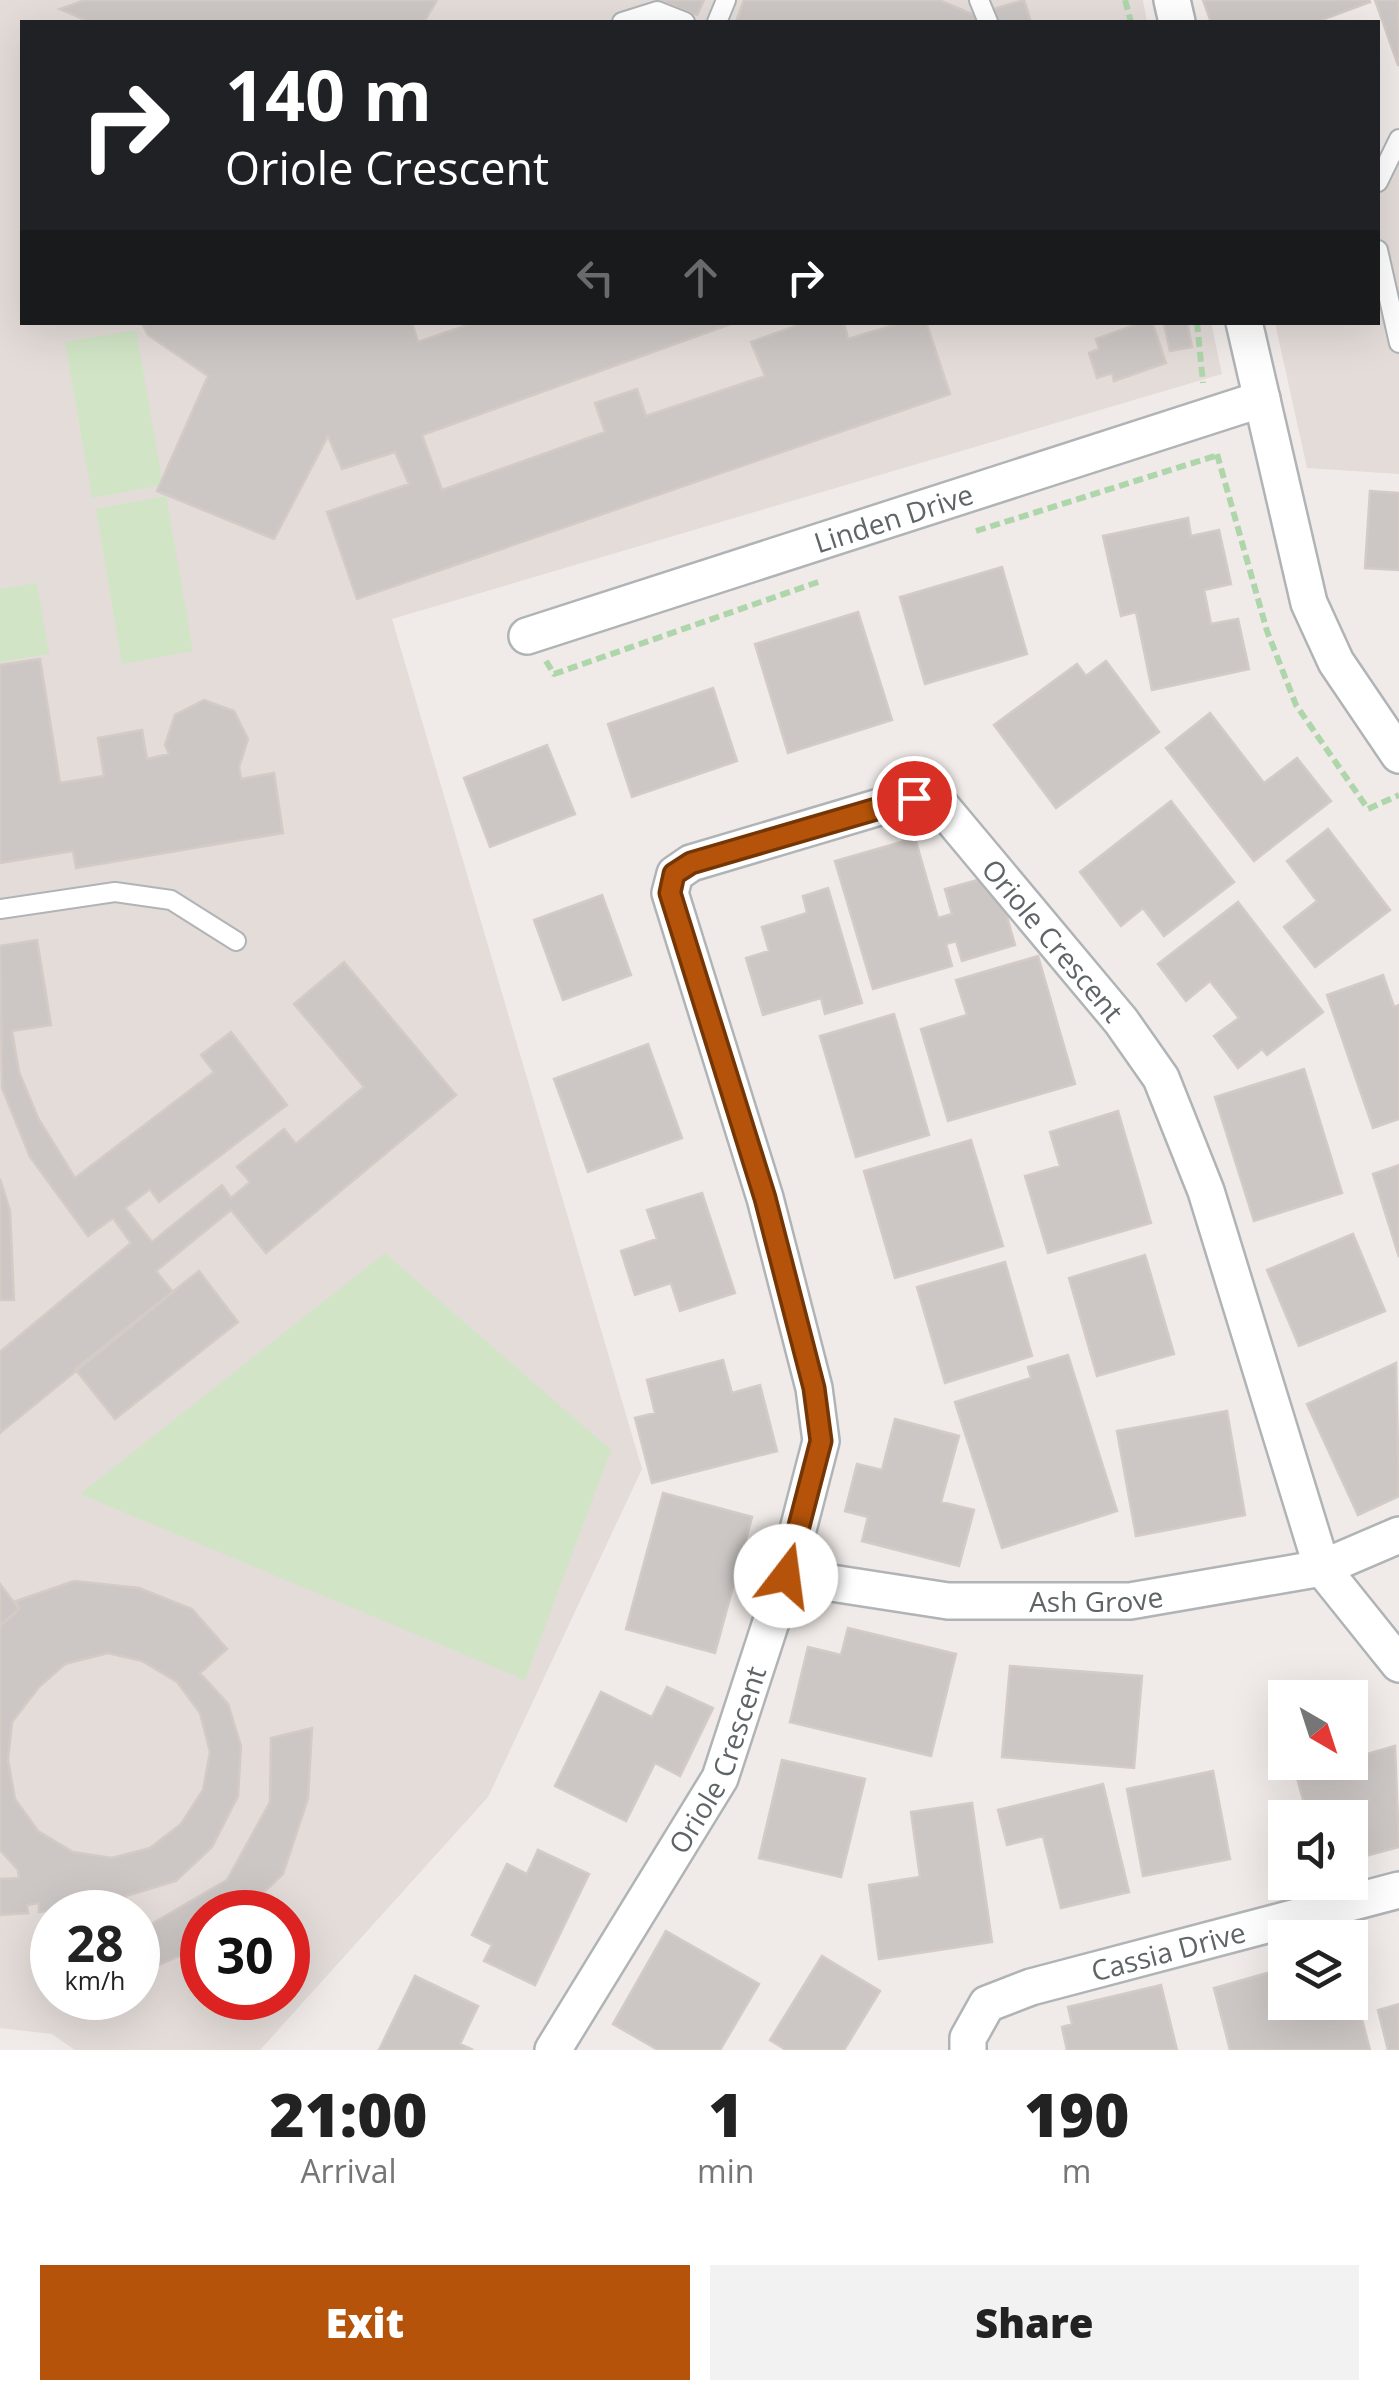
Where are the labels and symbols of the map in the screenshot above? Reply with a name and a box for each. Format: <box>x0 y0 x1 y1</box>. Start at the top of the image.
street label: Linden Drive <box>809 474 978 561</box>
pin <box>872 756 957 841</box>
street label: Oriole Crescent <box>974 850 1133 1030</box>
position arrow <box>734 1524 838 1628</box>
street label: Ash Grove <box>1029 1577 1166 1620</box>
street label: Oriole Crescent <box>659 1661 774 1860</box>
north arrow <box>1268 1680 1368 1780</box>
speed limit sign: 30 <box>180 1890 310 2020</box>
street label: Cassia Drive <box>1087 1912 1250 1989</box>

